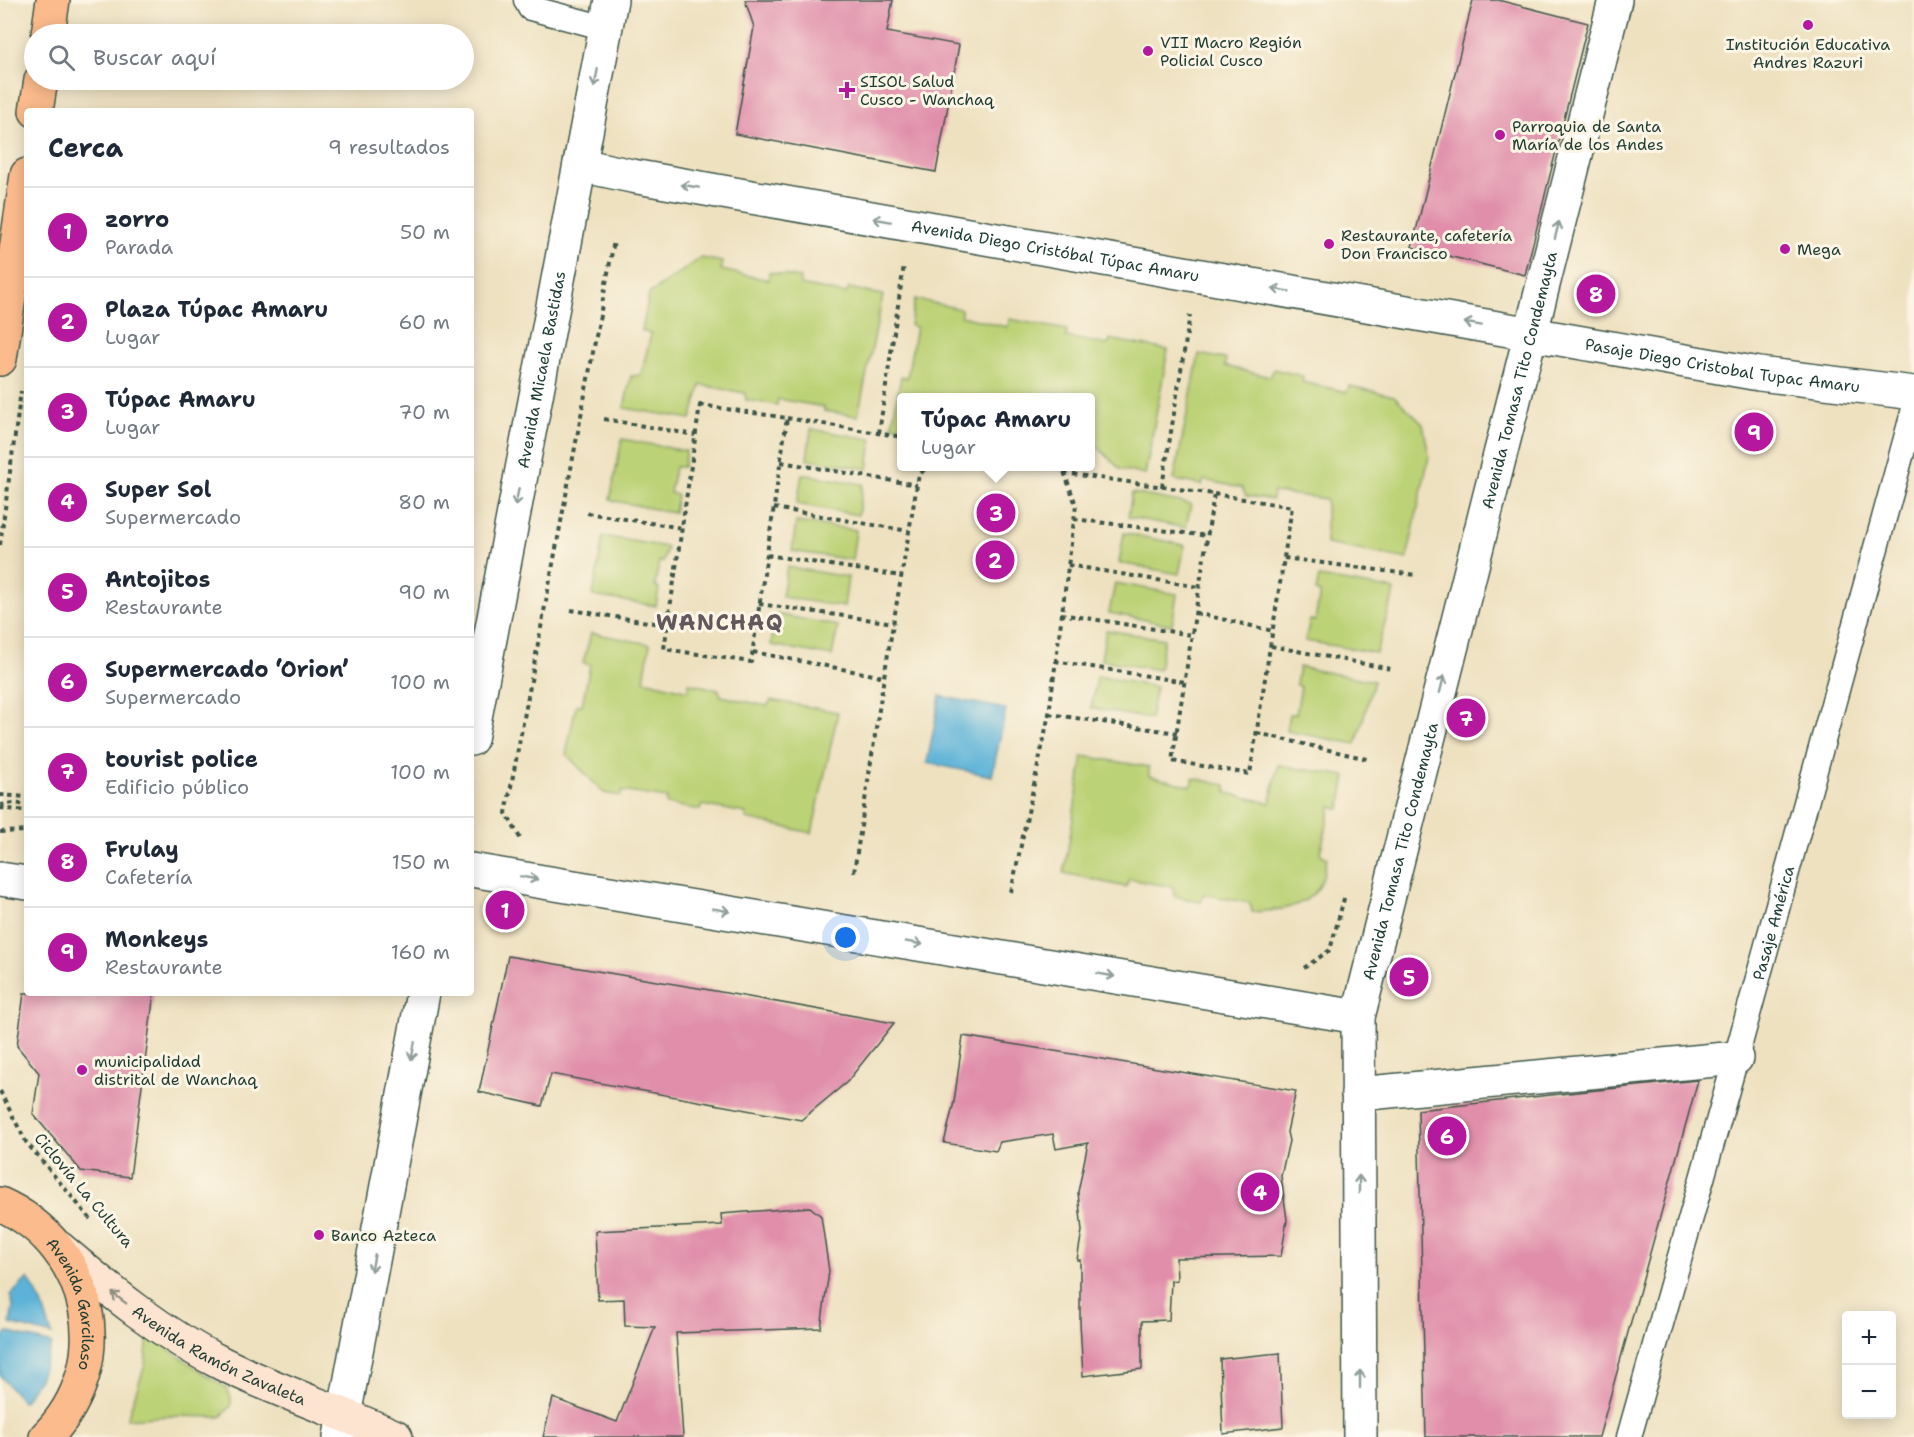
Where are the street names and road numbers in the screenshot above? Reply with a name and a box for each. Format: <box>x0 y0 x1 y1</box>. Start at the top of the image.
street label: Avenida Diego Cristóbal Túpac Amaru <box>910 215 1201 286</box>
street label: Avenida Tomasa Tito Condemayta <box>1476 249 1562 511</box>
street label: Avenida Micaela Bastidas <box>512 269 570 470</box>
street label: Pasaje Diego Cristobal Tupac Amaru <box>1583 333 1861 397</box>
street label: Avenida Tomasa Tito Condemayta <box>1357 720 1443 982</box>
street label: Pasaje América <box>1747 863 1799 982</box>
street label: Ciclovía La Cultura <box>30 1128 138 1252</box>
street label: Avenida Garcilaso <box>42 1233 99 1373</box>
street label: Avenida Ramón Zavaleta <box>128 1300 309 1410</box>

